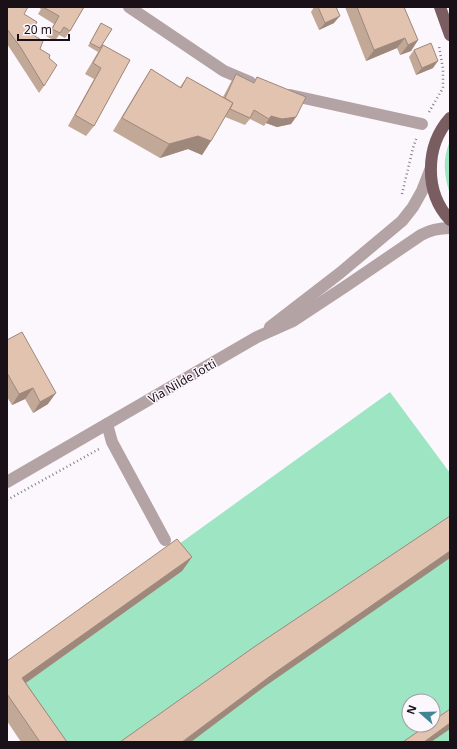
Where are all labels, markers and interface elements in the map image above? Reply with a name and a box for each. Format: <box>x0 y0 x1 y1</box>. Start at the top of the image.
scale bar <box>18 16 69 42</box>
text: 20 m <box>24 21 52 38</box>
street label: Via Nilde Iotti <box>145 355 219 407</box>
north arrow <box>401 693 441 733</box>
text: N <box>403 703 420 716</box>

